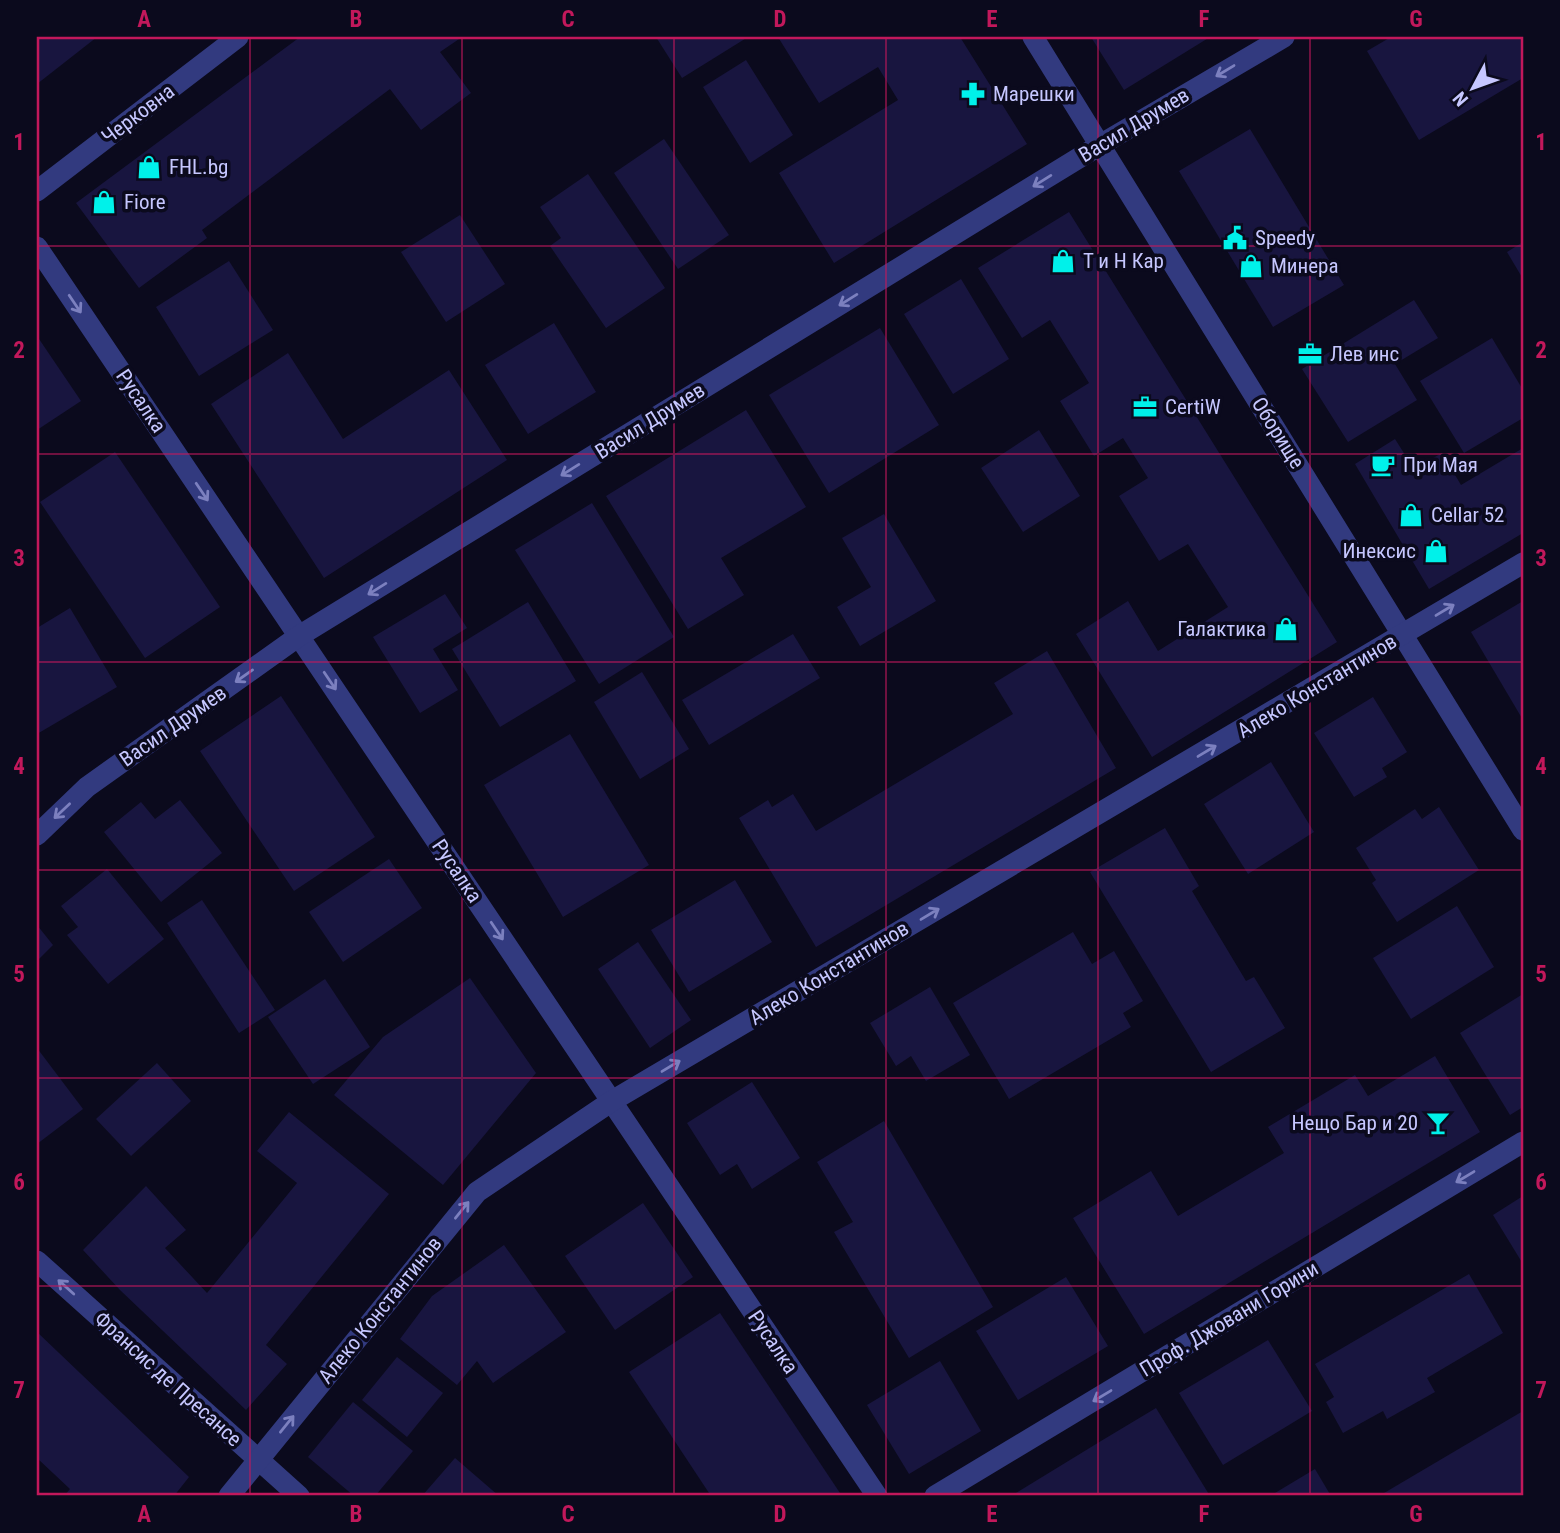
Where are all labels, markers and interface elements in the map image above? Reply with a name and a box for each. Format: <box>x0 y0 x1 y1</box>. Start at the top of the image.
text: A <box>137 6 151 33</box>
text: B <box>350 6 362 33</box>
text: C <box>561 6 575 33</box>
text: D <box>774 6 787 33</box>
text: E <box>986 6 998 33</box>
text: F <box>1199 6 1210 33</box>
text: G <box>1409 6 1423 33</box>
north arrow <box>1438 52 1508 122</box>
one-way arrow <box>1216 65 1236 79</box>
street label: Черковна <box>97 79 179 149</box>
pharmacy icon: Марешки <box>959 80 987 108</box>
place label: Марешки <box>993 82 1075 106</box>
street label: Васил Друмев <box>1075 83 1193 167</box>
text: N <box>1448 87 1473 111</box>
text: 1 <box>13 129 25 156</box>
text: 1 <box>1535 129 1547 156</box>
shop icon: FHL.bg <box>135 153 163 181</box>
place label: FHL.bg <box>169 155 228 179</box>
one-way arrow <box>1032 174 1052 188</box>
shop icon: Fiore <box>90 188 118 216</box>
place label: Fiore <box>124 190 166 214</box>
public building icon: Speedy <box>1221 224 1249 252</box>
place label: Speedy <box>1255 226 1315 250</box>
shop icon: Т и Н Кар <box>1049 247 1077 275</box>
place label: Т и Н Кар <box>1083 249 1164 273</box>
shop icon: Минера <box>1237 252 1265 280</box>
place label: Минера <box>1271 254 1339 278</box>
one-way arrow <box>839 292 858 307</box>
one-way arrow <box>68 294 82 313</box>
text: 2 <box>13 337 25 364</box>
text: 2 <box>1535 337 1547 364</box>
office icon: Лев инс <box>1296 340 1324 368</box>
place label: Лев инс <box>1330 342 1399 366</box>
street label: Русалка <box>111 365 171 437</box>
street label: Васил Друмев <box>591 378 709 464</box>
office icon: CertiW <box>1131 393 1159 421</box>
street label: Оборище <box>1247 393 1309 473</box>
place label: CertiW <box>1165 395 1221 419</box>
cafe icon: При Мая <box>1369 451 1397 479</box>
place label: При Мая <box>1403 453 1478 477</box>
one-way arrow <box>561 463 581 477</box>
one-way arrow <box>195 482 209 501</box>
shop icon: Cellar 52 <box>1397 501 1425 529</box>
place label: Cellar 52 <box>1431 503 1504 527</box>
shop icon: Инексис <box>1422 537 1450 565</box>
place label: Инексис <box>1342 539 1416 563</box>
text: 3 <box>13 545 25 572</box>
text: 3 <box>1535 545 1547 572</box>
one-way arrow <box>367 582 387 596</box>
one-way arrow <box>1434 603 1454 617</box>
shop icon: Галактика <box>1272 615 1300 643</box>
place label: Галактика <box>1177 617 1266 641</box>
street label: Алеко Константинов <box>1233 629 1401 743</box>
one-way arrow <box>235 669 254 683</box>
one-way arrow <box>322 671 337 690</box>
street label: Васил Друмев <box>115 681 231 771</box>
one-way arrow <box>1196 744 1216 758</box>
text: 4 <box>13 753 25 780</box>
text: 4 <box>1535 753 1547 780</box>
one-way arrow <box>53 803 70 820</box>
street label: Русалка <box>427 835 487 907</box>
one-way arrow <box>920 906 940 920</box>
street label: Алеко Константинов <box>745 916 913 1030</box>
one-way arrow <box>490 921 505 940</box>
text: 5 <box>13 961 25 988</box>
text: 5 <box>1535 961 1547 988</box>
one-way arrow <box>660 1059 680 1073</box>
bar icon: Нещо Бар и 20 <box>1424 1109 1452 1137</box>
place label: Нещо Бар и 20 <box>1292 1111 1418 1135</box>
text: 6 <box>13 1169 25 1196</box>
text: 6 <box>1535 1169 1547 1196</box>
one-way arrow <box>1455 1170 1475 1184</box>
one-way arrow <box>455 1202 470 1220</box>
street label: Алеко Константинов <box>314 1232 446 1388</box>
street label: Проф. Джовани Горини <box>1135 1256 1323 1382</box>
one-way arrow <box>57 1279 75 1295</box>
street label: Русалка <box>743 1306 803 1378</box>
street label: Франсис де Пресансе <box>90 1307 247 1451</box>
text: 7 <box>13 1377 25 1404</box>
text: 7 <box>1535 1377 1547 1404</box>
one-way arrow <box>1092 1389 1112 1403</box>
one-way arrow <box>279 1415 294 1433</box>
text: A <box>137 1501 151 1528</box>
text: B <box>350 1501 362 1528</box>
text: C <box>561 1501 575 1528</box>
text: D <box>774 1501 787 1528</box>
text: E <box>986 1501 998 1528</box>
text: F <box>1199 1501 1210 1528</box>
text: G <box>1409 1501 1423 1528</box>

